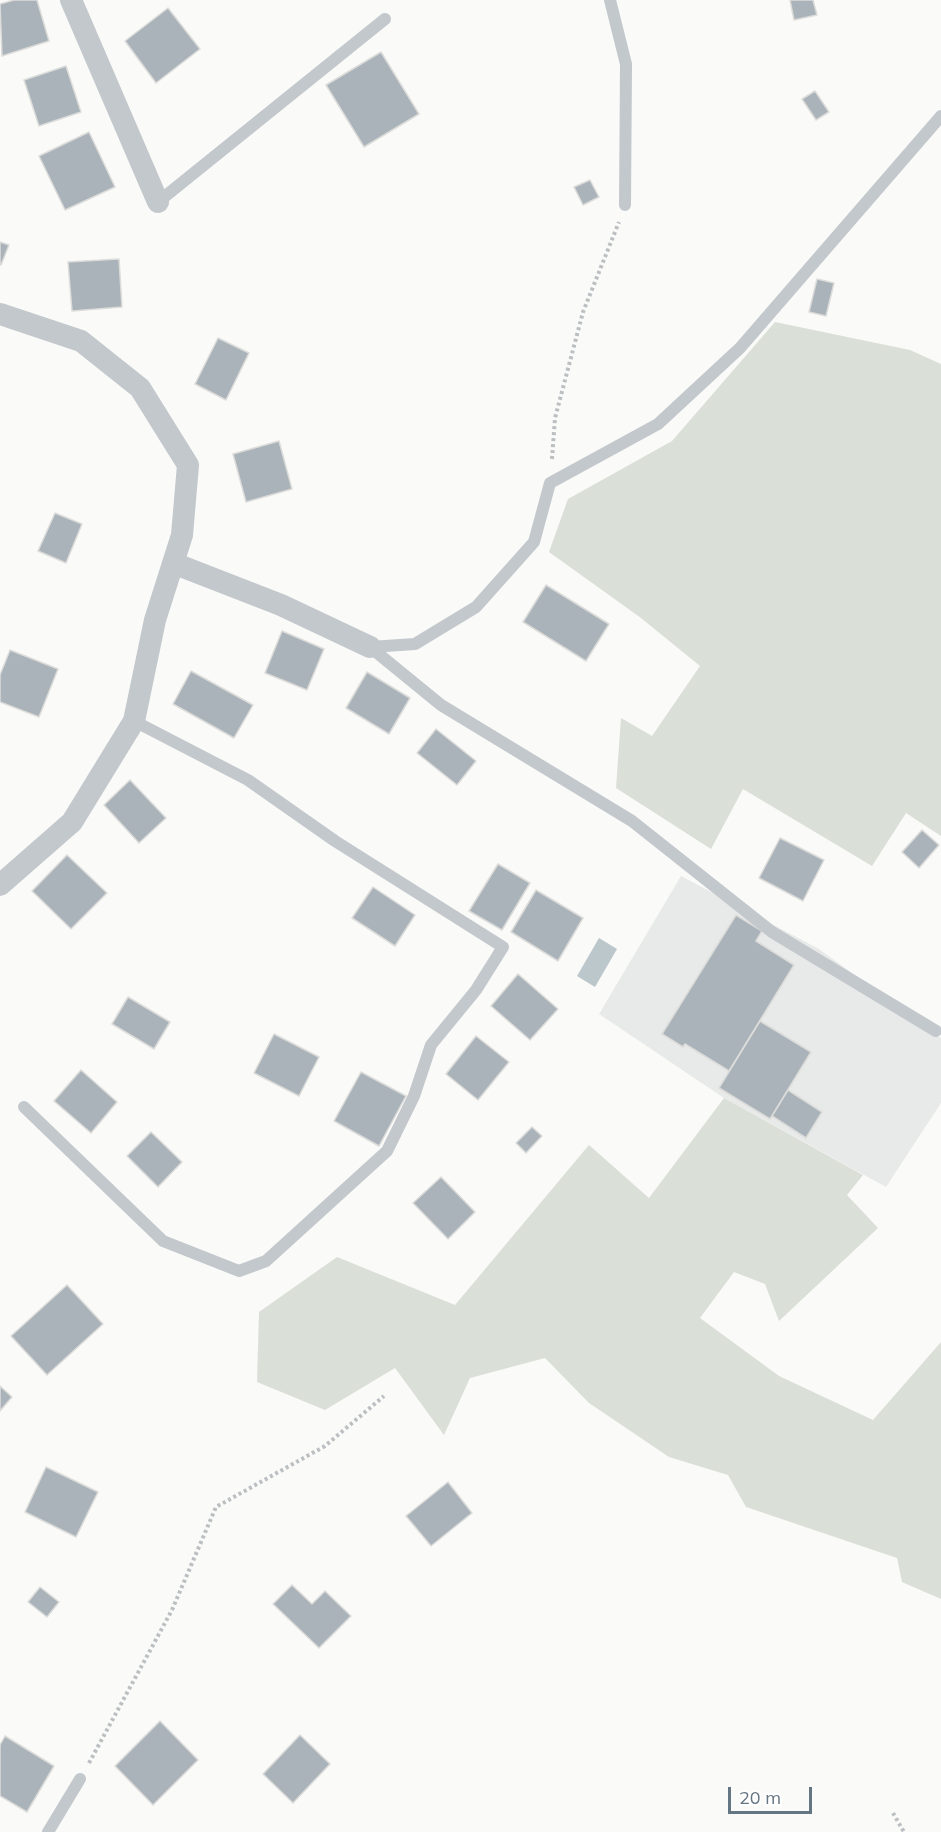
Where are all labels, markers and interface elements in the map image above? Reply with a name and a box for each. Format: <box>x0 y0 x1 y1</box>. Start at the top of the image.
scale bar <box>731 1775 815 1813</box>
text: 20 m <box>739 1786 781 1809</box>

